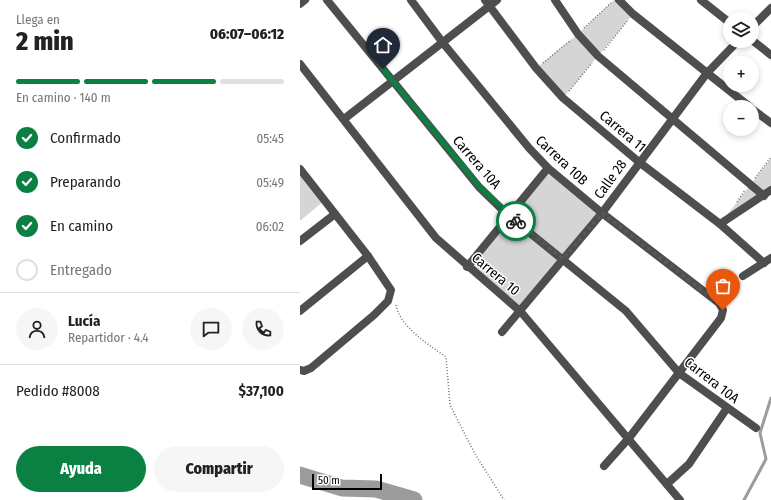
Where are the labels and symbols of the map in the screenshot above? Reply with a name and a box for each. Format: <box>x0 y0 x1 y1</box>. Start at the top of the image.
pin <box>366 28 400 69</box>
street label: Carrera 11 <box>596 107 649 156</box>
street label: Carrera 10A <box>449 132 505 193</box>
street label: Carrera 10B <box>532 132 592 189</box>
street label: Calle 28 <box>590 156 630 202</box>
courier <box>496 201 536 241</box>
street label: Carrera 10 <box>468 249 523 299</box>
pin <box>706 269 740 310</box>
street label: Carrera 10A <box>681 354 743 407</box>
scale bar <box>312 472 382 491</box>

